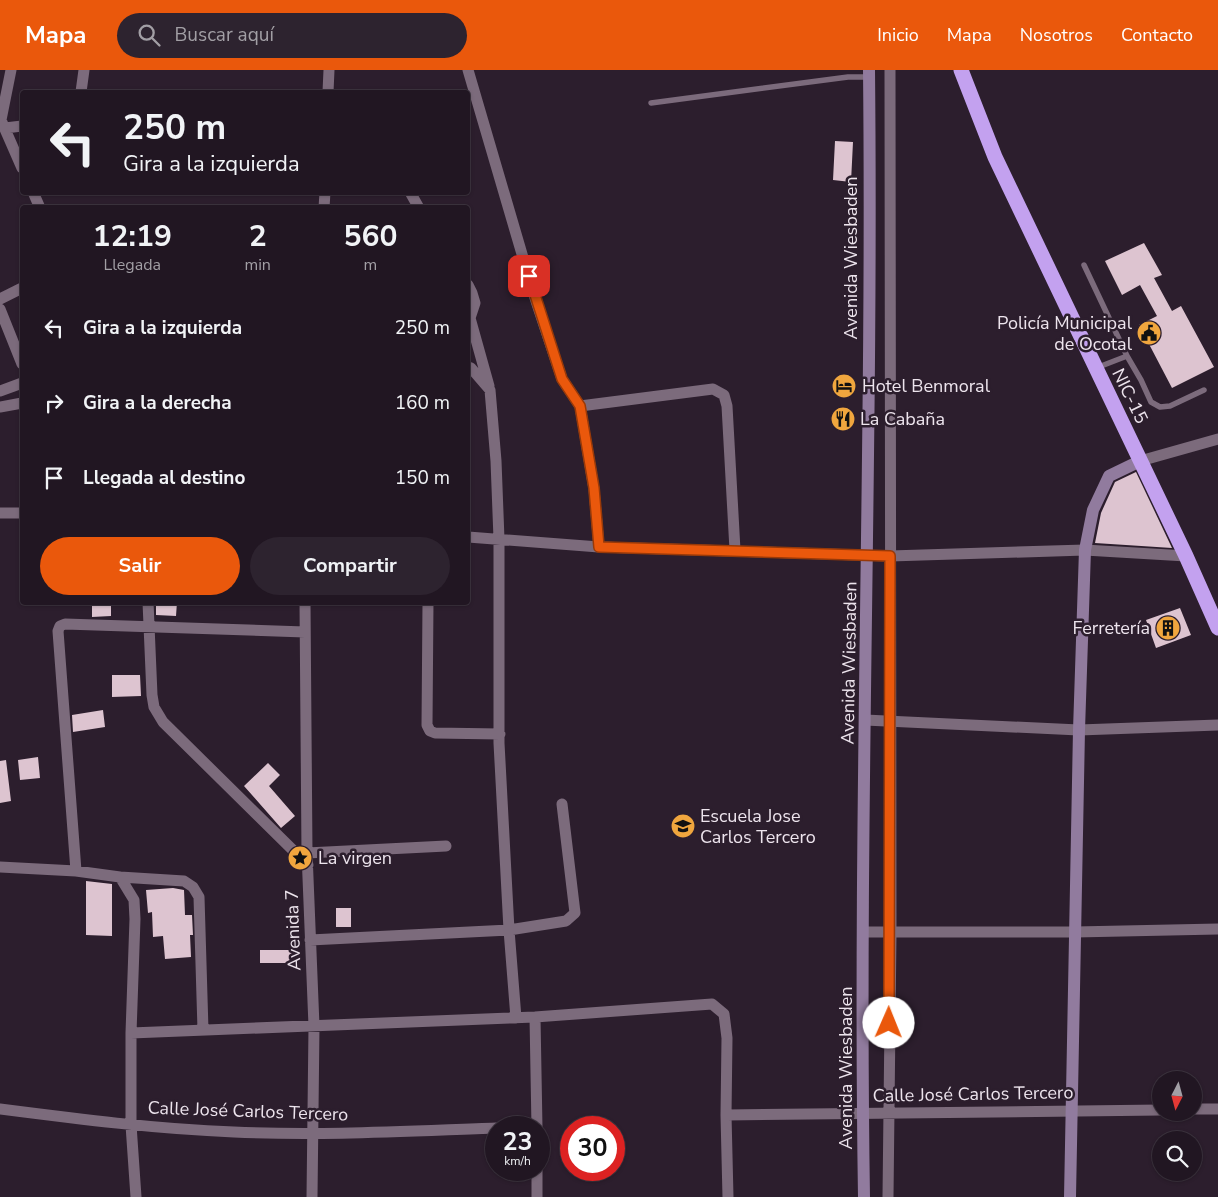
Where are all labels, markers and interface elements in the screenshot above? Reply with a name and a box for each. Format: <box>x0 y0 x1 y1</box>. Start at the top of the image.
search box <box>117 13 467 58</box>
text: Mapa <box>25 19 87 51</box>
icon: search <box>135 21 163 49</box>
text: Buscar aquí <box>175 22 274 48</box>
text: Inicio <box>877 23 919 47</box>
text: Mapa <box>947 23 992 47</box>
text: Nosotros <box>1020 23 1093 47</box>
text: Contacto <box>1121 23 1193 47</box>
text: 250 m <box>123 104 226 151</box>
icon: left <box>40 110 105 175</box>
text: Gira a la izquierda <box>123 149 300 179</box>
street label: Avenida Wiesbaden <box>839 177 863 339</box>
text: 12:19 <box>93 216 172 257</box>
text: 2 <box>249 216 267 257</box>
text: 560 <box>343 216 397 257</box>
text: Llegada <box>103 254 161 276</box>
text: min <box>244 254 271 276</box>
text: m <box>364 254 377 276</box>
pin <box>508 255 550 297</box>
icon: arrive <box>515 262 543 290</box>
place label: Policía Municipal de Ocotal <box>997 311 1133 356</box>
icon: left <box>40 314 68 342</box>
text: Gira a la izquierda <box>83 315 242 341</box>
text: 250 m <box>395 315 450 341</box>
public building icon: Policía Municipal de Ocotal <box>1136 320 1162 346</box>
street label: NIC-15 <box>1106 364 1154 428</box>
hotel icon: Hotel Benmoral <box>831 373 857 399</box>
place label: Hotel Benmoral <box>862 374 991 398</box>
icon: right <box>40 389 68 417</box>
text: Gira a la derecha <box>83 390 232 416</box>
text: 160 m <box>395 390 450 416</box>
restaurant icon: La Cabaña <box>830 406 856 432</box>
place label: La Cabaña <box>860 407 945 431</box>
icon: arrive <box>40 464 68 492</box>
text: Llegada al destino <box>83 465 245 491</box>
text: 150 m <box>395 465 450 491</box>
button: Salir <box>40 537 240 595</box>
button: Compartir <box>250 537 450 595</box>
street label: Avenida Wiesbaden <box>836 581 862 745</box>
building icon: Ferretería <box>1155 615 1181 641</box>
place label: Ferretería <box>1073 616 1150 640</box>
place label: Escuela Jose Carlos Tercero <box>700 804 816 849</box>
school or university icon: Escuela Jose Carlos Tercero <box>670 813 696 839</box>
place icon: La virgen <box>287 845 313 871</box>
place label: La virgen <box>318 846 392 870</box>
street label: Avenida 7 <box>280 889 306 971</box>
street label: Avenida Wiesbaden <box>834 987 858 1149</box>
position arrow <box>862 996 914 1048</box>
north arrow <box>1152 1071 1202 1121</box>
map controls <box>1152 1071 1202 1181</box>
street label: Calle José Carlos Tercero <box>873 1080 1073 1108</box>
street label: Calle José Carlos Tercero <box>147 1096 349 1126</box>
speed limit sign: 30 <box>560 1116 625 1181</box>
text: 23 <box>502 1125 533 1159</box>
button: search <box>1152 1131 1202 1181</box>
text: km/h <box>504 1153 531 1169</box>

